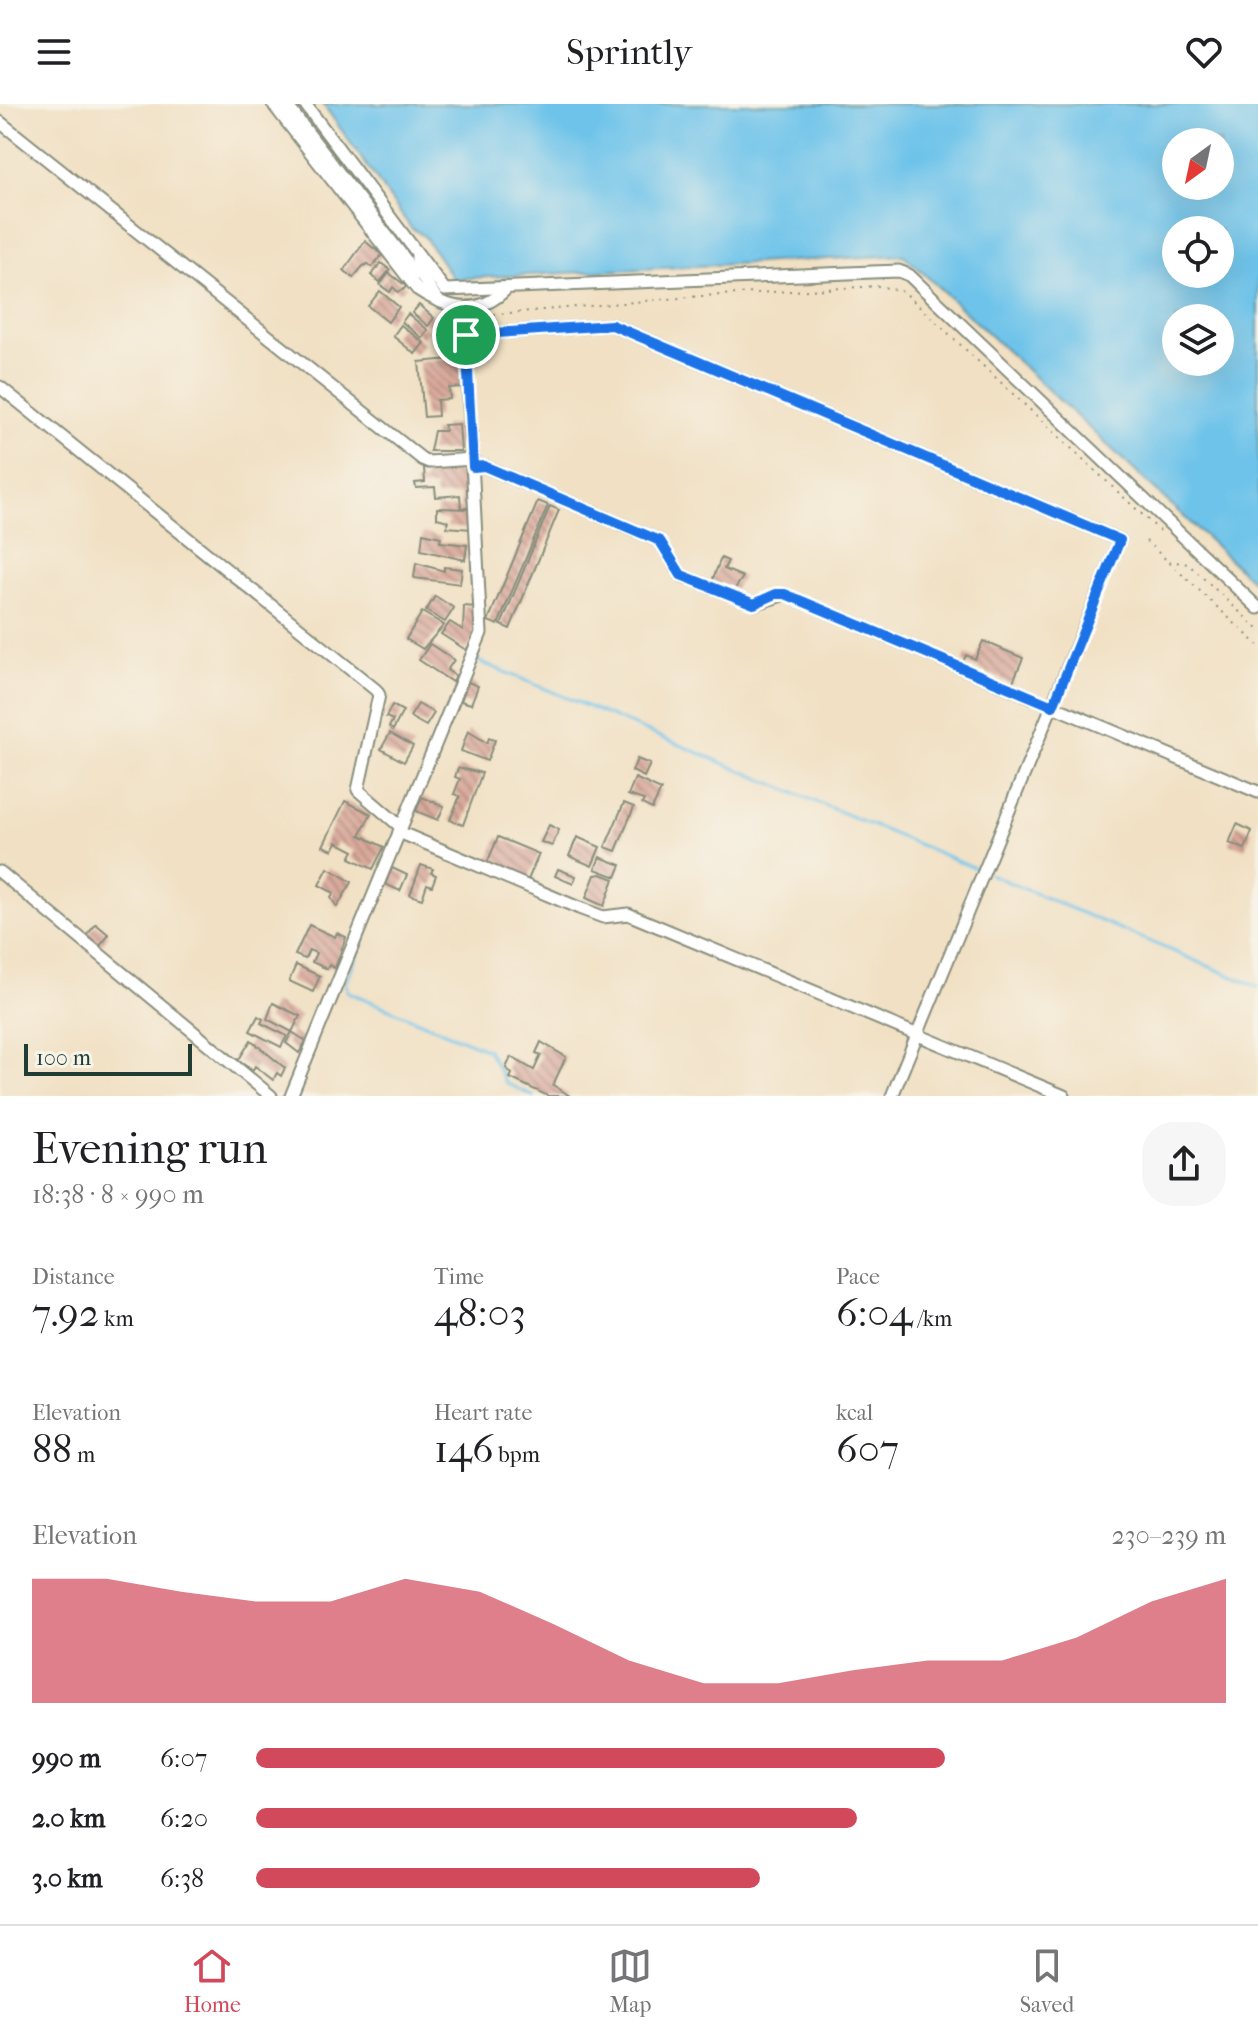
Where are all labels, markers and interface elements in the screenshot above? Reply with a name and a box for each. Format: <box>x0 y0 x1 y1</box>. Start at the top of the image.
icon: menu <box>32 30 76 74</box>
icon: heart <box>1182 30 1226 74</box>
text: Sprintly <box>566 31 692 73</box>
north arrow <box>1162 128 1234 200</box>
map controls <box>1162 128 1234 376</box>
button: locate <box>1162 216 1234 288</box>
pin <box>432 301 500 369</box>
button: layers <box>1162 304 1234 376</box>
icon: arrive <box>444 313 488 357</box>
scale bar <box>24 1040 192 1076</box>
text: 100 m <box>36 1045 91 1071</box>
button: share <box>1142 1122 1226 1206</box>
text: Evening run <box>32 1123 267 1174</box>
text: 18:38 · 8 × 990 m <box>32 1179 204 1210</box>
text: Distance <box>32 1264 115 1290</box>
text: Time <box>434 1264 484 1290</box>
text: Pace <box>836 1264 880 1290</box>
text: 7.92 <box>32 1290 99 1336</box>
text: 48:03 <box>434 1290 526 1336</box>
text: 6:04 <box>836 1290 913 1336</box>
text: km <box>99 1306 134 1332</box>
text: /km <box>913 1306 952 1332</box>
text: Elevation <box>32 1400 121 1426</box>
text: Heart rate <box>434 1400 533 1426</box>
text: kcal <box>836 1400 873 1426</box>
text: 88 <box>32 1426 72 1472</box>
text: 146 <box>434 1426 494 1472</box>
text: 607 <box>836 1426 899 1472</box>
text: m <box>72 1442 95 1468</box>
text: bpm <box>494 1442 540 1468</box>
text: Elevation <box>32 1520 137 1551</box>
text: 230–239 m <box>1111 1520 1226 1551</box>
text: 990 m <box>32 1743 101 1774</box>
text: 6:07 <box>160 1743 207 1774</box>
text: 2.0 km <box>32 1803 105 1834</box>
text: 6:20 <box>160 1803 208 1834</box>
text: 3.0 km <box>32 1863 103 1894</box>
text: 6:38 <box>160 1863 204 1894</box>
tab: Home <box>184 1944 241 2018</box>
tab: Map <box>608 1944 652 2018</box>
tab: Saved <box>1020 1944 1074 2018</box>

